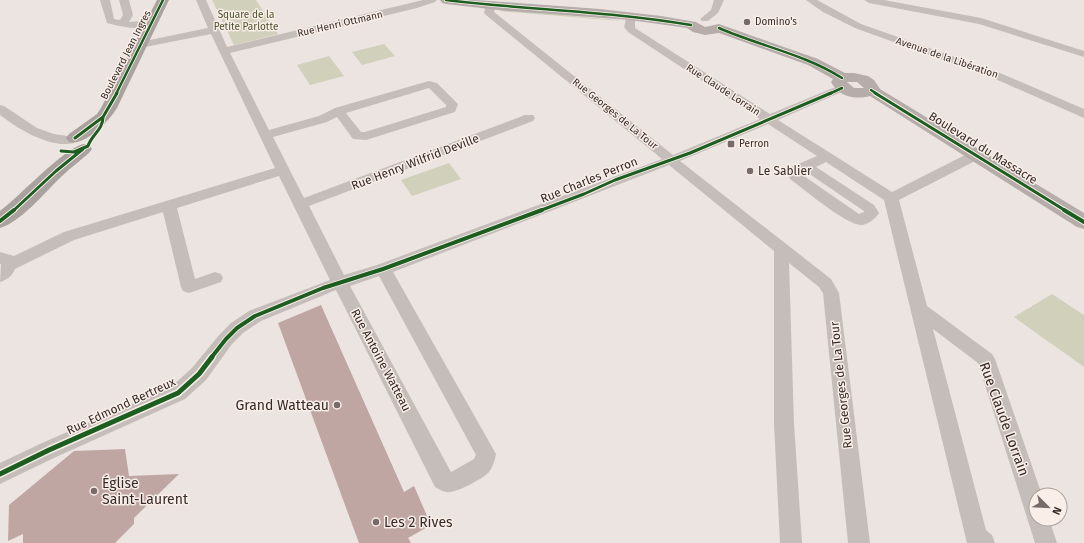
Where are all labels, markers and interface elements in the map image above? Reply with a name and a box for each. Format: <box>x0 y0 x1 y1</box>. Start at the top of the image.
street label: Boulevard Jean Ingres <box>98 8 154 102</box>
street label: Rue Henri Ottmann <box>296 8 384 40</box>
park label: Square de la Petite Parlotte <box>214 9 278 33</box>
place label: Domino's <box>755 16 797 28</box>
marker: Domino's <box>742 17 752 27</box>
street label: Avenue de la Libération <box>894 35 1000 81</box>
street label: Rue Claude Lorrain <box>684 62 762 118</box>
street label: Rue Georges de La Tour <box>570 76 660 152</box>
street label: Boulevard du Massacre <box>926 109 1040 187</box>
street label: Rue Henry Wilfrid Deville <box>349 131 481 193</box>
place label: Perron <box>739 138 769 150</box>
marker: Perron <box>726 139 736 149</box>
street label: Rue Charles Perron <box>538 154 640 206</box>
place label: Le Sablier <box>758 164 812 178</box>
marker: Le Sablier <box>745 166 755 176</box>
street label: Rue Antoine Watteau <box>348 307 414 413</box>
street label: Rue Georges de La Tour <box>827 320 855 449</box>
street label: Rue Claude Lorrain <box>975 360 1033 478</box>
street label: Rue Edmond Bertreux <box>64 375 178 437</box>
place label: Grand Watteau <box>235 397 329 414</box>
marker: Grand Watteau <box>332 400 342 410</box>
place label: Église Saint-Laurent <box>102 474 189 508</box>
marker: Église Saint-Laurent <box>89 486 99 496</box>
north arrow <box>1028 487 1068 527</box>
text: N <box>1049 505 1064 517</box>
place label: Les 2 Rives <box>384 514 453 531</box>
marker: Les 2 Rives <box>371 517 381 527</box>

